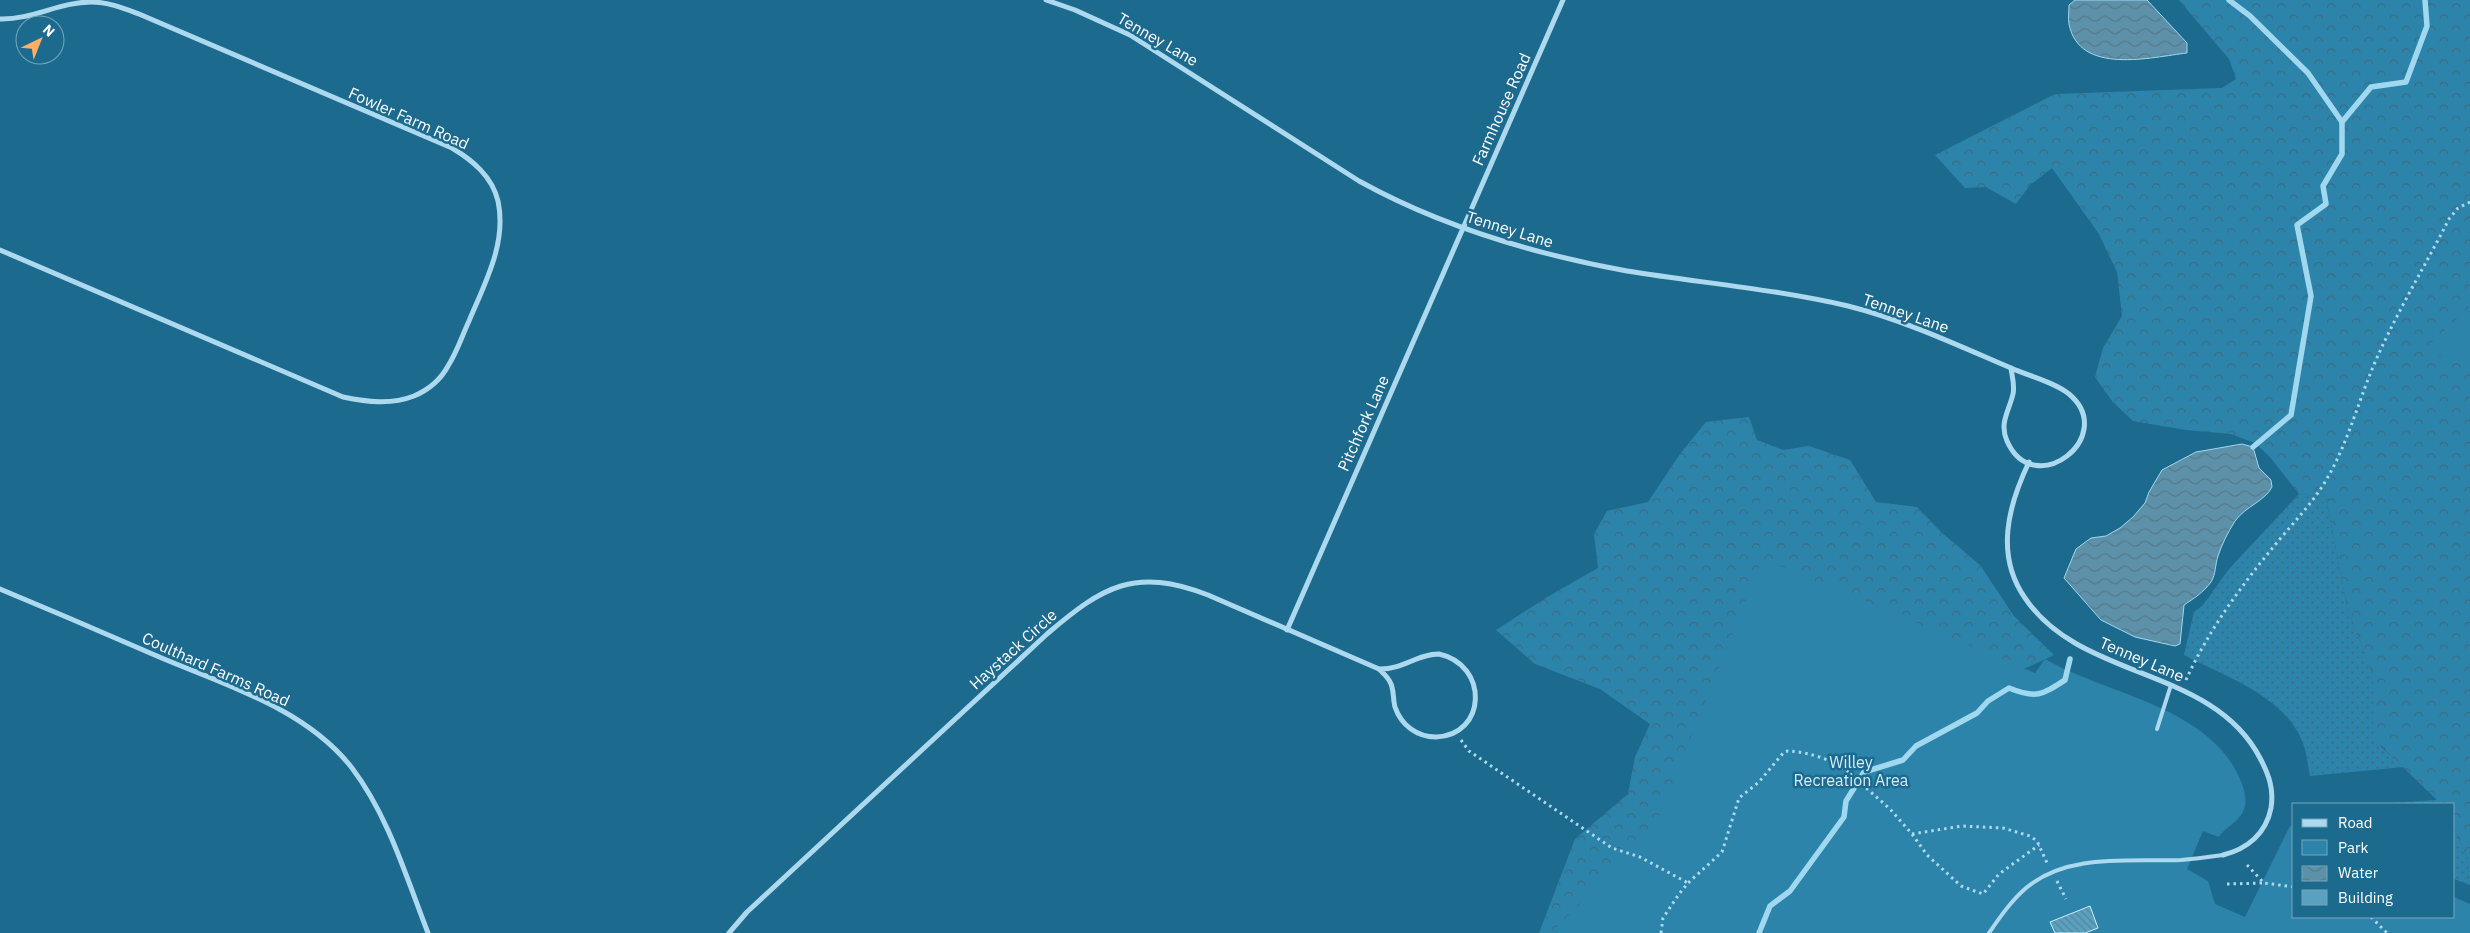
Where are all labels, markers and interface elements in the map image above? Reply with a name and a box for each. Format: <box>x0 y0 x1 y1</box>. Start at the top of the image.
street label: Tenney Lane <box>1114 8 1202 70</box>
north arrow <box>15 15 65 65</box>
text: N <box>39 20 59 41</box>
street label: Farmhouse Road <box>1467 50 1535 168</box>
street label: Fowler Farm Road <box>346 82 472 154</box>
street label: Tenney Lane <box>1464 206 1556 252</box>
street label: Tenney Lane <box>1860 289 1952 337</box>
street label: Pitchfork Lane <box>1333 372 1393 474</box>
street label: Haystack Circle <box>965 604 1061 693</box>
street label: Coulthard Farms Road <box>139 627 293 711</box>
street label: Tenney Lane <box>2097 632 2188 686</box>
park label: Willey Recreation Area <box>1794 752 1909 790</box>
legend <box>2292 803 2455 918</box>
text: Road <box>2338 813 2373 832</box>
text: Park <box>2338 838 2368 857</box>
text: Water <box>2338 863 2379 882</box>
text: Building <box>2338 888 2393 907</box>

